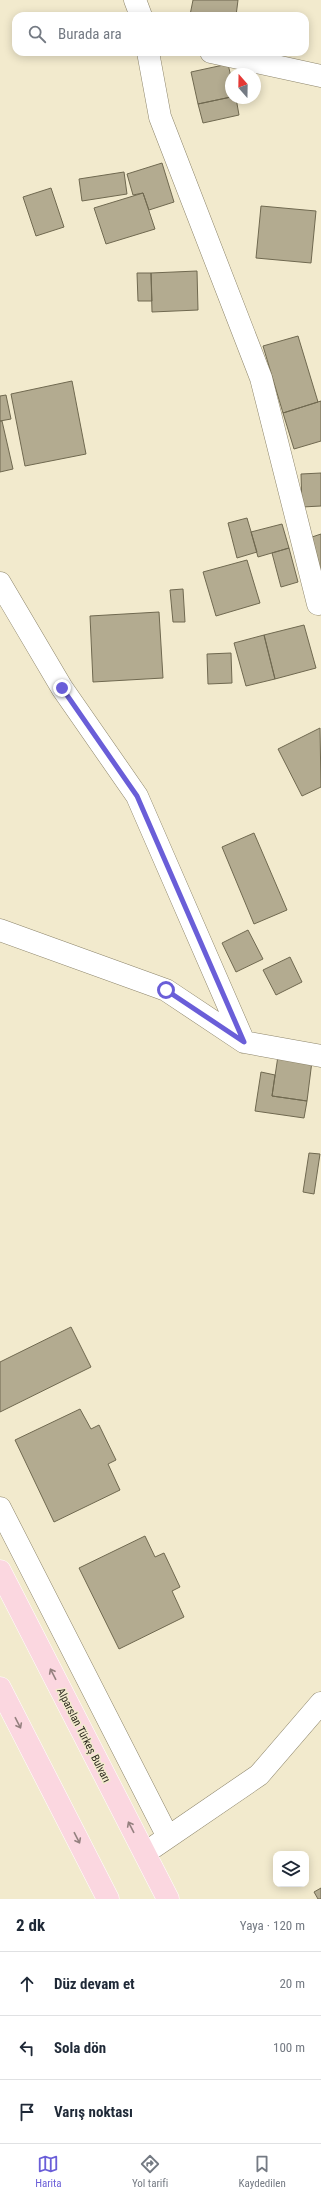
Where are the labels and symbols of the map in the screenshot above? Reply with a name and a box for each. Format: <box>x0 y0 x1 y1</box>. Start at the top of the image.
north arrow <box>225 68 261 104</box>
route end <box>53 679 71 697</box>
route start <box>157 981 175 999</box>
one-way arrow <box>49 1668 56 1680</box>
street label: Alparslan Türkeş Bulvarı <box>54 1686 113 1785</box>
one-way arrow <box>15 1716 22 1728</box>
one-way arrow <box>127 1821 135 1833</box>
one-way arrow <box>74 1832 81 1844</box>

